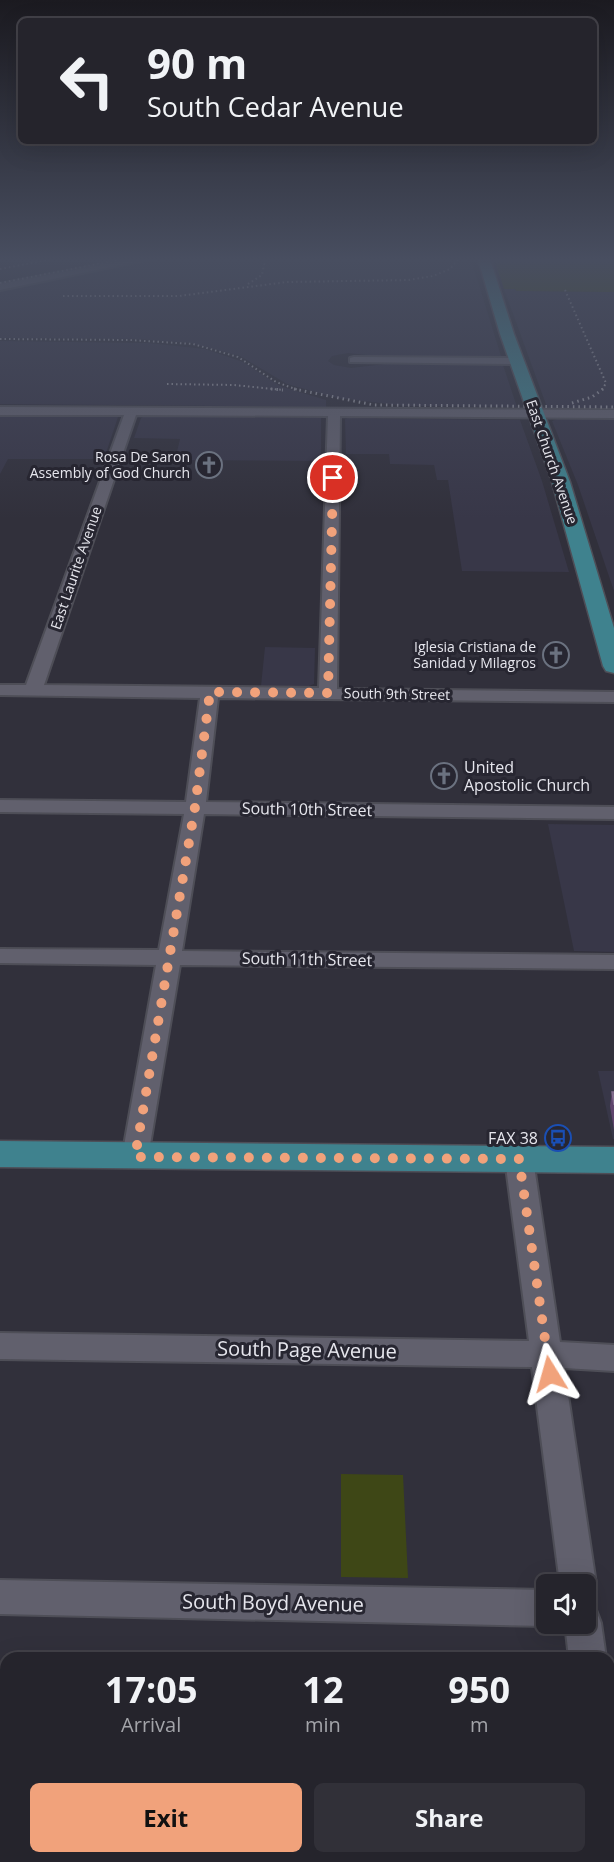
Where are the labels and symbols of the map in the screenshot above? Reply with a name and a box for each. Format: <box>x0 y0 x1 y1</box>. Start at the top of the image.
street label: East Church Avenue <box>522 397 583 527</box>
place label: Rosa De Saron Assembly of God Church <box>30 447 190 482</box>
church icon: Rosa De Saron Assembly of God Church <box>194 450 224 480</box>
pin <box>307 452 358 503</box>
street label: East Laurite Avenue <box>46 504 106 632</box>
place label: Iglesia Cristiana de Sanidad y Milagros <box>413 637 536 672</box>
church icon: Iglesia Cristiana de Sanidad y Milagros <box>541 640 571 670</box>
street label: South 9th Street <box>344 683 450 704</box>
place label: United Apostolic Church <box>464 756 590 796</box>
church icon: United Apostolic Church <box>429 761 459 791</box>
street label: South 10th Street <box>242 797 373 821</box>
street label: South 11th Street <box>242 947 373 971</box>
bus stop icon: FAX 38 <box>543 1123 573 1153</box>
place label: FAX 38 <box>488 1127 538 1149</box>
street label: South Page Avenue <box>217 1334 397 1365</box>
position arrow <box>518 1342 582 1406</box>
street label: South Boyd Avenue <box>182 1587 364 1618</box>

